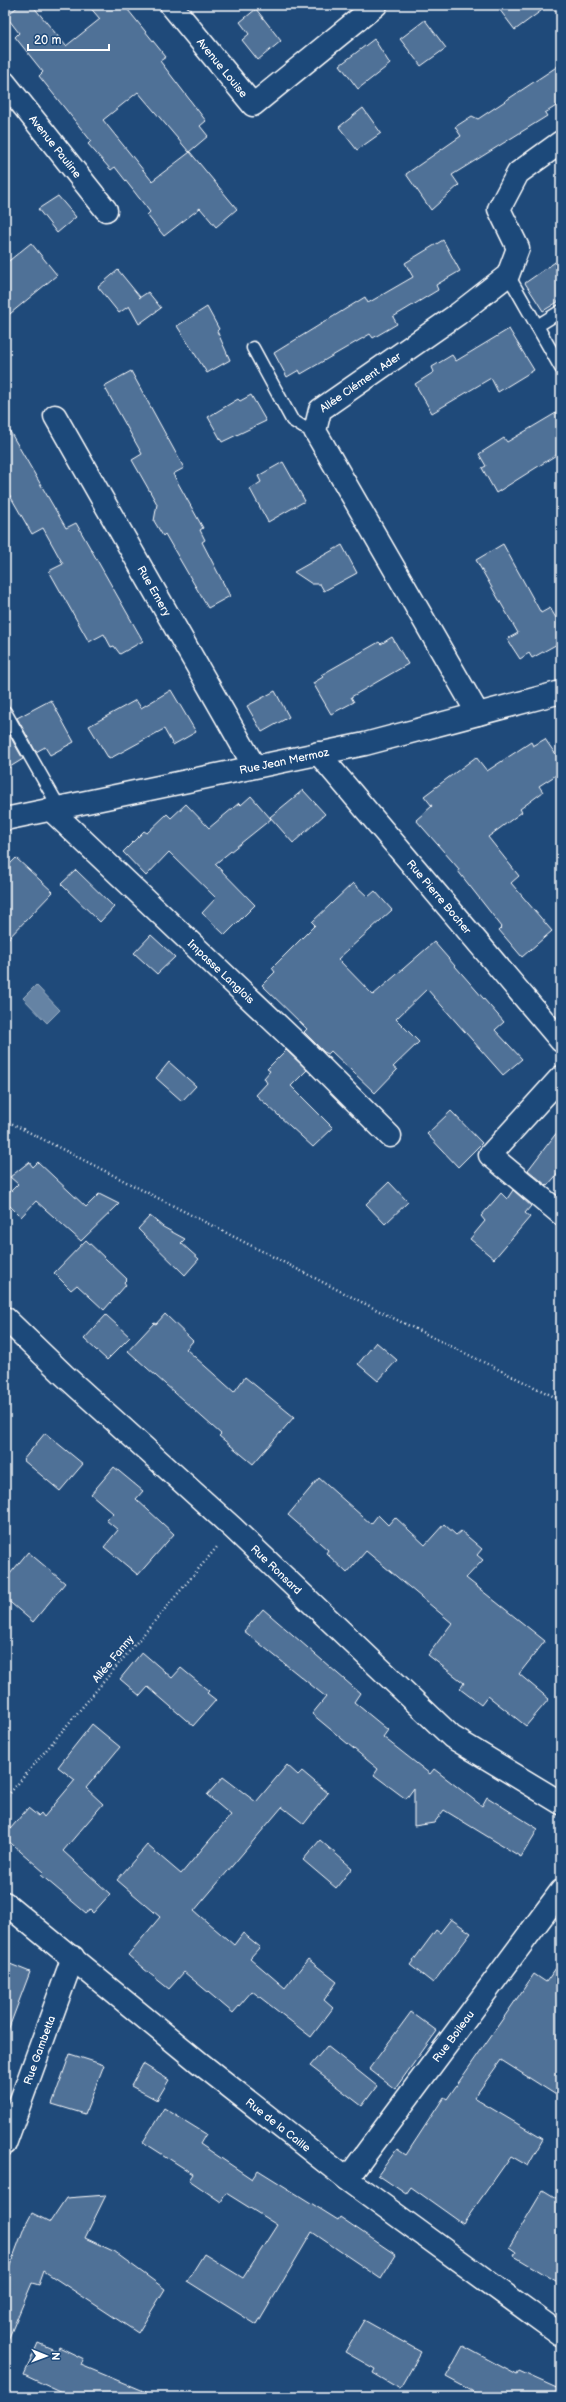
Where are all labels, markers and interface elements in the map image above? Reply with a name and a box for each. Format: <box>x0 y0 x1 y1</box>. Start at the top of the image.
scale bar <box>28 26 109 52</box>
text: 20 m <box>34 33 61 48</box>
street label: Avenue Louise <box>194 35 251 100</box>
street label: Avenue Pauline <box>26 112 85 181</box>
street label: Allée Clément Ader <box>317 349 404 415</box>
street label: Rue Emery <box>135 563 174 618</box>
street label: Rue Jean Mermoz <box>238 745 331 777</box>
street label: Rue Pierre Bocher <box>404 857 475 937</box>
street label: Impasse Langlois <box>185 937 258 1006</box>
street label: Rue Ronsard <box>248 1542 305 1597</box>
street label: Allée Fanny <box>90 1633 136 1685</box>
street label: Rue Boileau <box>430 2008 477 2065</box>
street label: Rue Gambetta <box>21 2014 58 2086</box>
street label: Rue de la Caille <box>243 2095 314 2155</box>
north arrow <box>26 2336 66 2376</box>
text: N <box>49 2352 62 2360</box>

